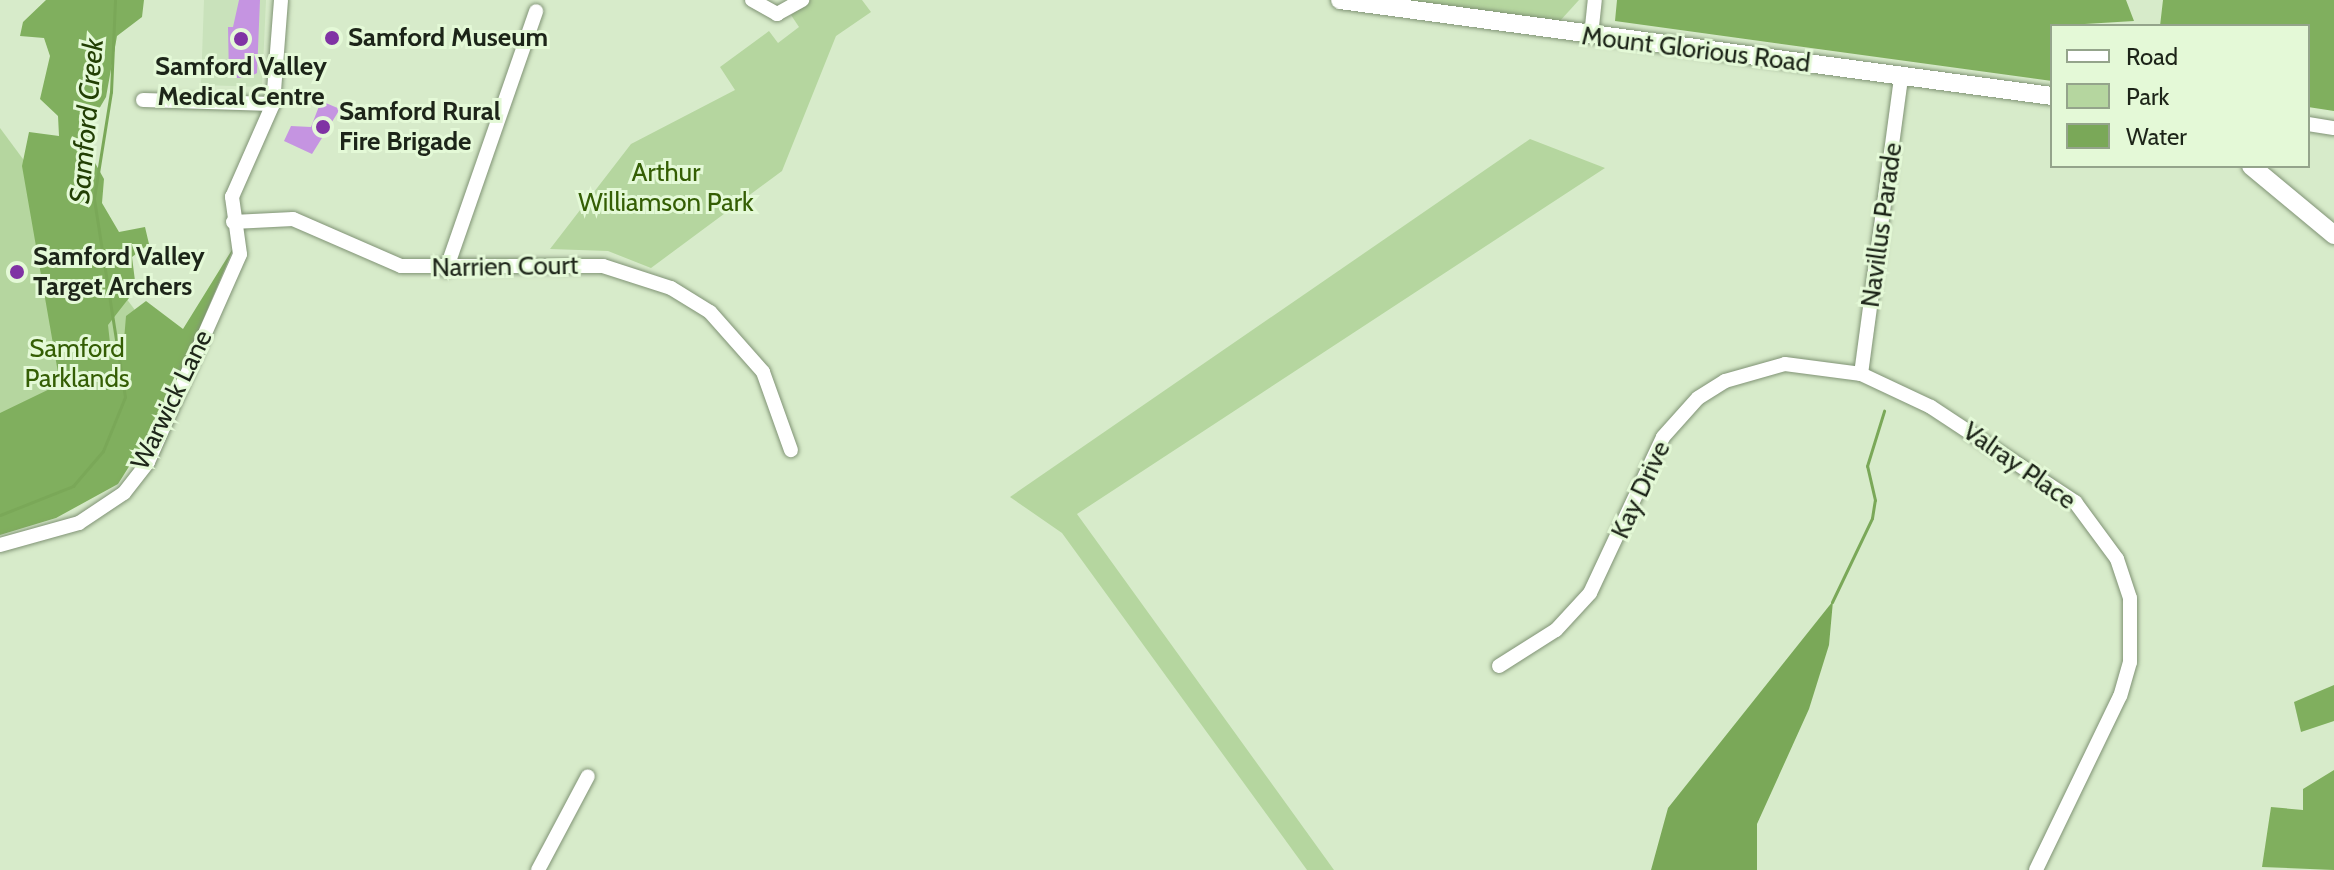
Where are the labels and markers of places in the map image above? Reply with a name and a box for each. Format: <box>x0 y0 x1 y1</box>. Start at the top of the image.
place label: Samford Museum <box>348 22 548 54</box>
marker: Samford Museum <box>323 29 341 47</box>
marker: Samford Valley Medical Centre <box>232 30 250 48</box>
place label: Samford Valley Medical Centre <box>155 51 327 112</box>
place label: Samford Rural Fire Brigade <box>339 96 501 158</box>
marker: Samford Rural Fire Brigade <box>314 118 332 136</box>
place label: Samford Valley Target Archers <box>33 241 205 302</box>
marker: Samford Valley Target Archers <box>8 263 26 281</box>

